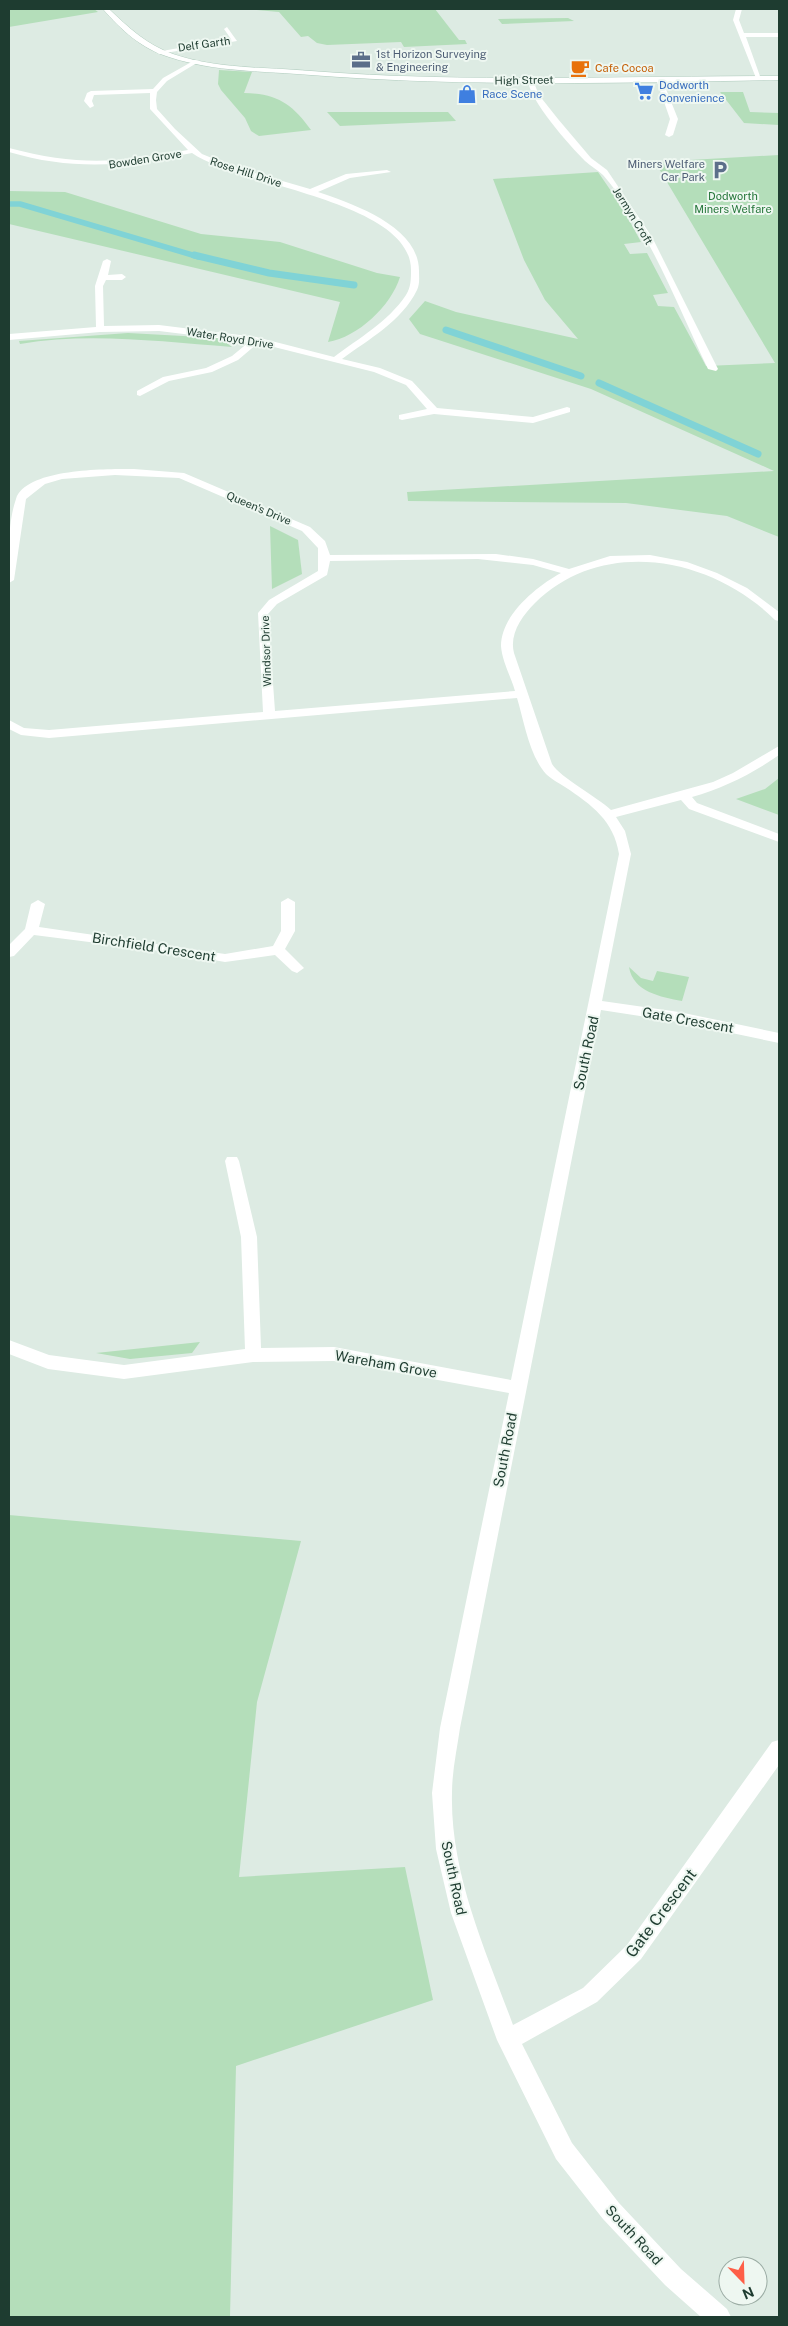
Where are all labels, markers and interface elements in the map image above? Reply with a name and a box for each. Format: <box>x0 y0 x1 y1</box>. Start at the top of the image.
street label: Delf Garth <box>177 34 231 54</box>
place label: 1st Horizon Surveying & Engineering <box>376 48 487 73</box>
office icon: 1st Horizon Surveying & Engineering <box>350 49 372 71</box>
cafe icon: Cafe Cocoa <box>569 57 591 79</box>
place label: Cafe Cocoa <box>595 62 653 74</box>
street label: High Street <box>494 73 554 87</box>
place label: Dodworth Convenience <box>659 79 724 104</box>
supermarket icon: Dodworth Convenience <box>633 80 655 102</box>
shop icon: Race Scene <box>456 83 478 105</box>
place label: Race Scene <box>482 88 542 100</box>
street label: Bowden Grove <box>108 147 182 171</box>
street label: Rose Hill Drive <box>209 155 283 189</box>
place label: Miners Welfare Car Park <box>627 158 705 183</box>
parking icon: Miners Welfare Car Park <box>709 159 731 181</box>
street label: Jermyn Croft <box>611 185 655 247</box>
park label: Dodworth Miners Welfare <box>694 190 772 215</box>
street label: Water Royd Drive <box>186 325 274 351</box>
street label: Queen's Drive <box>225 489 293 527</box>
street label: Windsor Drive <box>259 615 273 687</box>
street label: Birchfield Crescent <box>91 929 217 965</box>
street label: Gate Crescent <box>641 1004 735 1036</box>
street label: South Road <box>570 1014 602 1092</box>
street label: Wareham Grove <box>334 1347 438 1381</box>
street label: South Road <box>490 1411 520 1489</box>
street label: South Road <box>438 1839 470 1917</box>
street label: Gate Crescent <box>621 1865 701 1961</box>
street label: South Road <box>602 2202 666 2268</box>
north arrow <box>718 2256 768 2306</box>
text: N <box>740 2283 756 2302</box>

